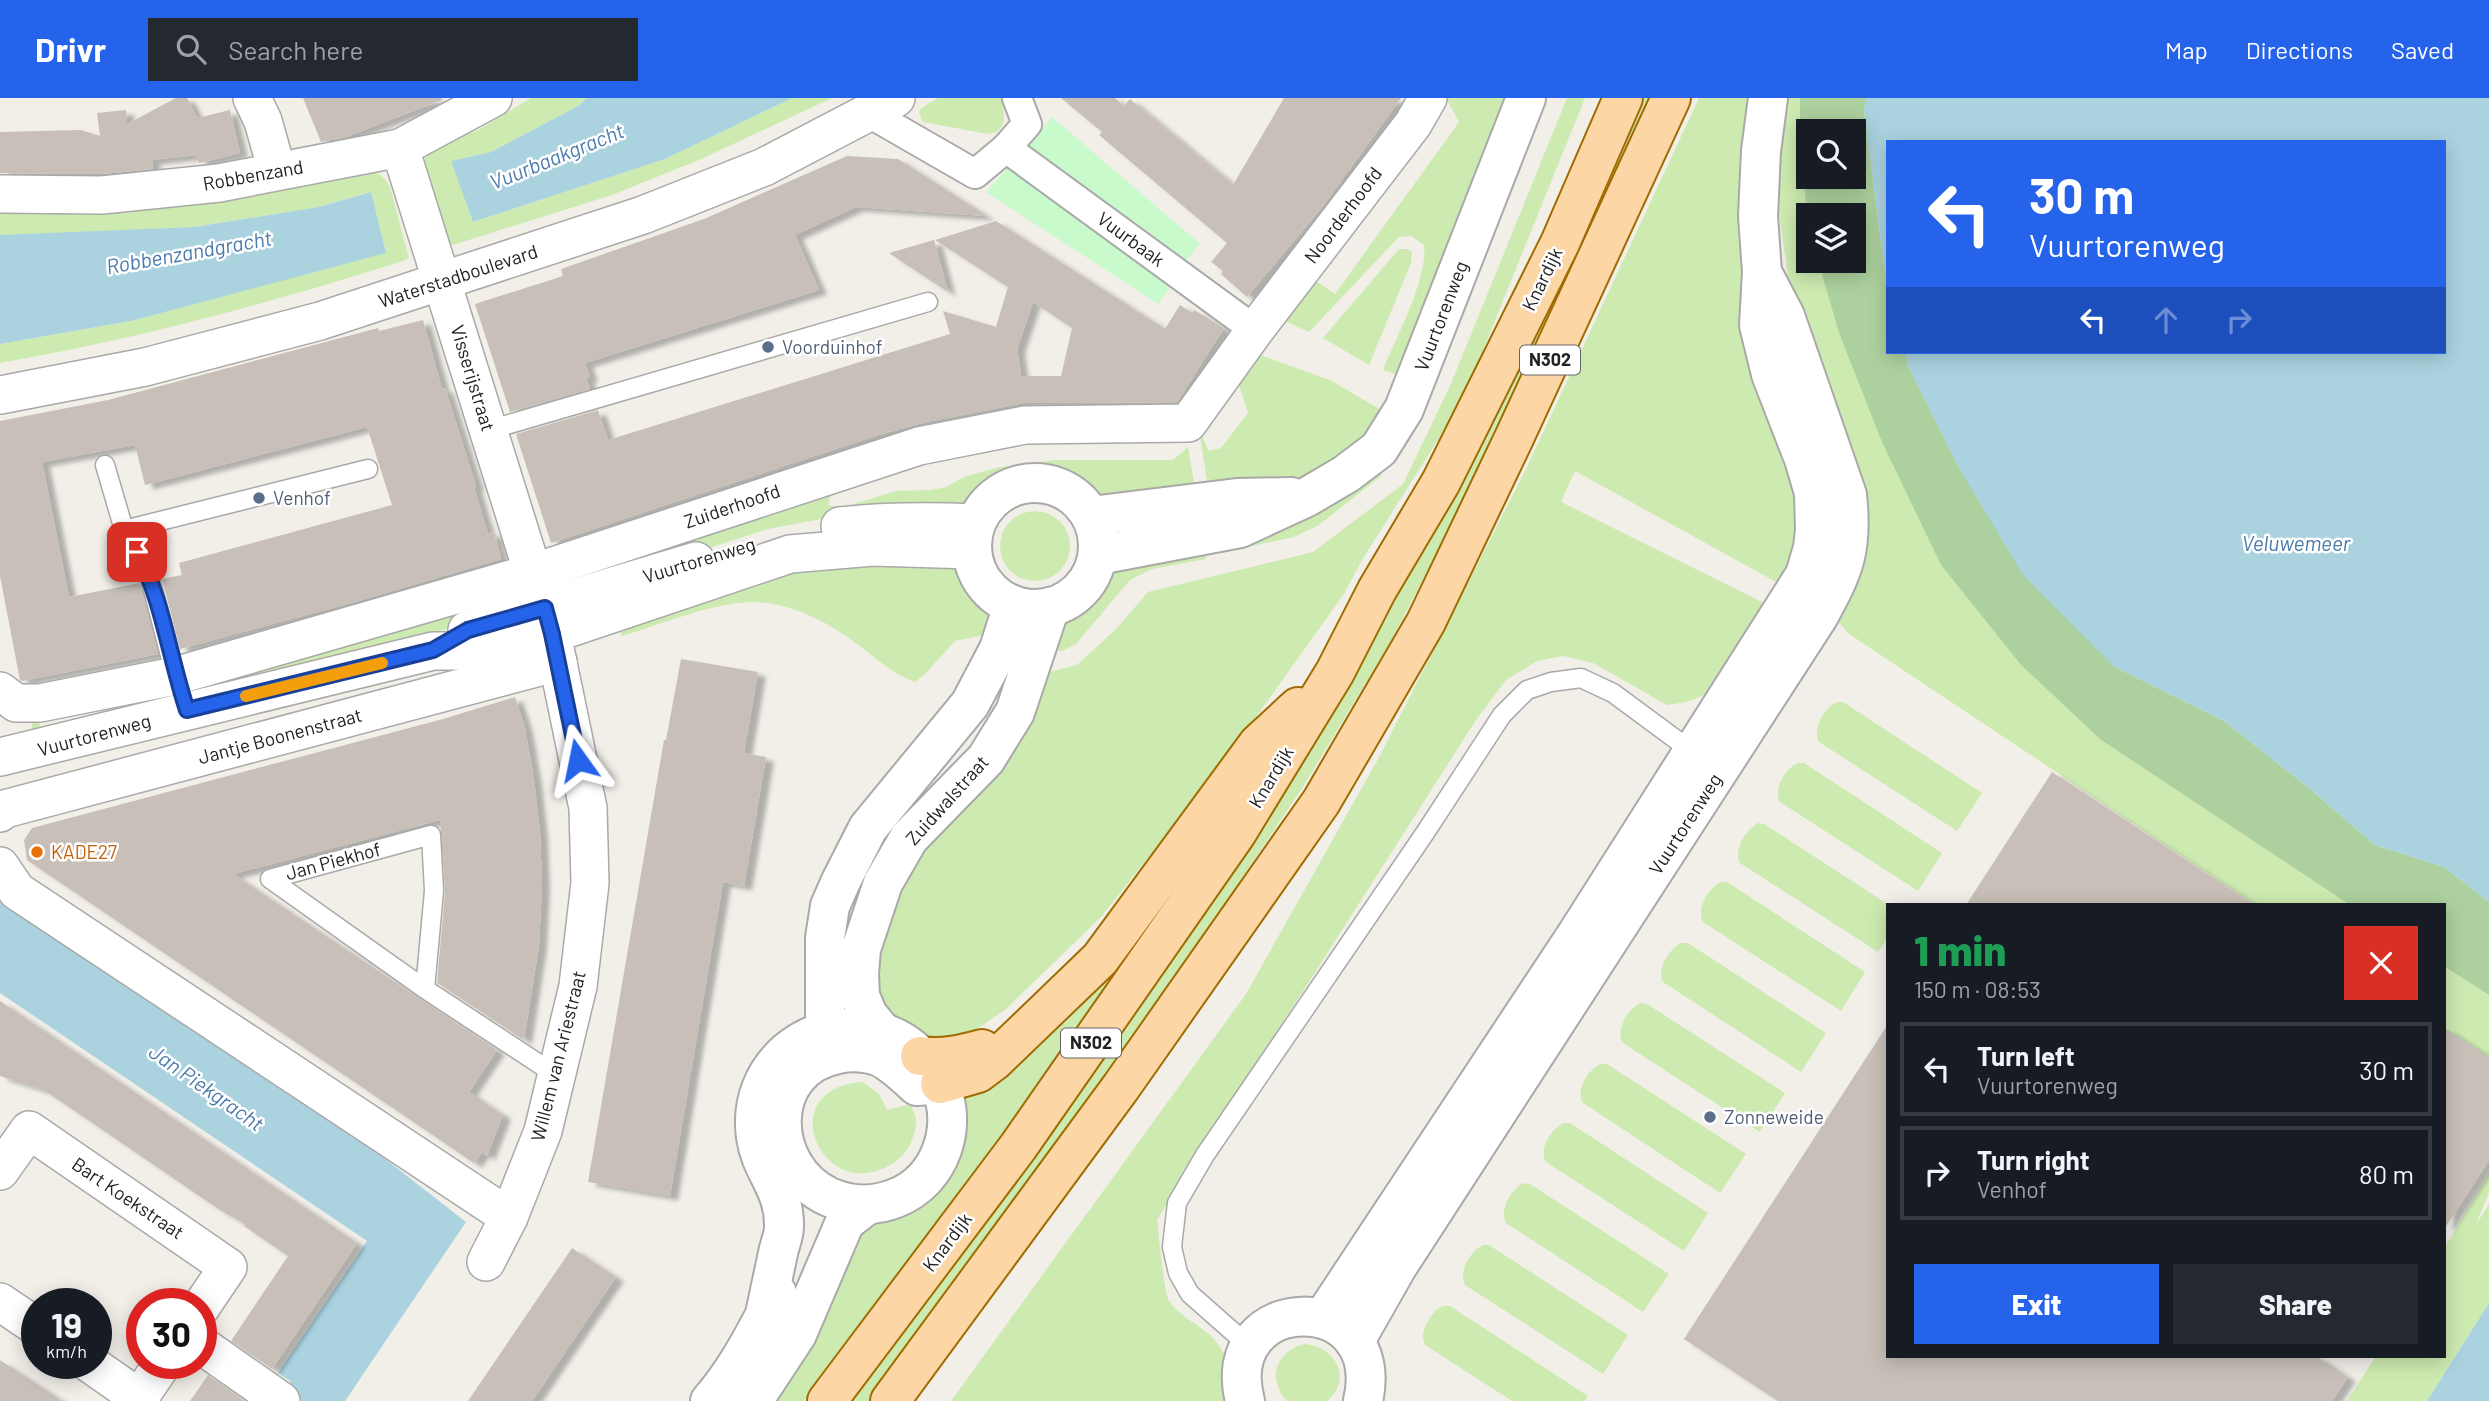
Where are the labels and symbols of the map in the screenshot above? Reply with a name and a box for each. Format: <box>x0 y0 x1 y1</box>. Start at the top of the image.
water label: Vuurbaakgracht <box>486 117 628 194</box>
street label: Robbenzand <box>201 154 305 195</box>
street label: Noorderhoofd <box>1299 162 1386 267</box>
street label: Vuurbaak <box>1093 206 1169 271</box>
water label: Robbenzandgracht <box>104 225 274 278</box>
street label: Waterstadboulevard <box>375 239 540 312</box>
street label: Knardijk <box>1516 243 1567 314</box>
street label: Vuurtorenweg <box>1409 257 1472 374</box>
street label: Visserijstraat <box>446 322 501 434</box>
place label: Voorduinhof <box>782 335 883 358</box>
marker: Voorduinhof <box>760 339 776 355</box>
road number: N302 <box>1520 346 1580 374</box>
street label: Zuiderhoofd <box>681 478 783 533</box>
place label: Venhof <box>273 486 331 509</box>
marker: Venhof <box>251 490 267 506</box>
pin <box>107 522 167 582</box>
water label: Veluwemeer <box>2242 530 2351 555</box>
street label: Vuurtorenweg <box>640 532 758 588</box>
street label: Jantje Boonenstraat <box>195 703 364 768</box>
street label: Vuurtorenweg <box>35 708 153 761</box>
position arrow <box>541 723 615 797</box>
street label: Knardijk <box>1243 742 1298 812</box>
street label: Zuidwalstraat <box>900 750 993 849</box>
street label: Vuurtorenweg <box>1643 769 1726 879</box>
street label: Jan Piekhof <box>283 837 383 884</box>
place label: KADE27 <box>51 840 117 863</box>
marker: KADE27 <box>29 844 45 860</box>
street label: Willem van Ariestraat <box>525 968 590 1144</box>
road number: N302 <box>1061 1028 1121 1058</box>
water label: Jan Piekgracht <box>145 1038 269 1136</box>
place label: Zonneweide <box>1724 1105 1824 1128</box>
marker: Zonneweide <box>1702 1109 1718 1125</box>
street label: Bart Koekstraat <box>68 1152 189 1243</box>
street label: Knardijk <box>917 1208 976 1276</box>
speed limit sign: 30 <box>126 1288 217 1379</box>

